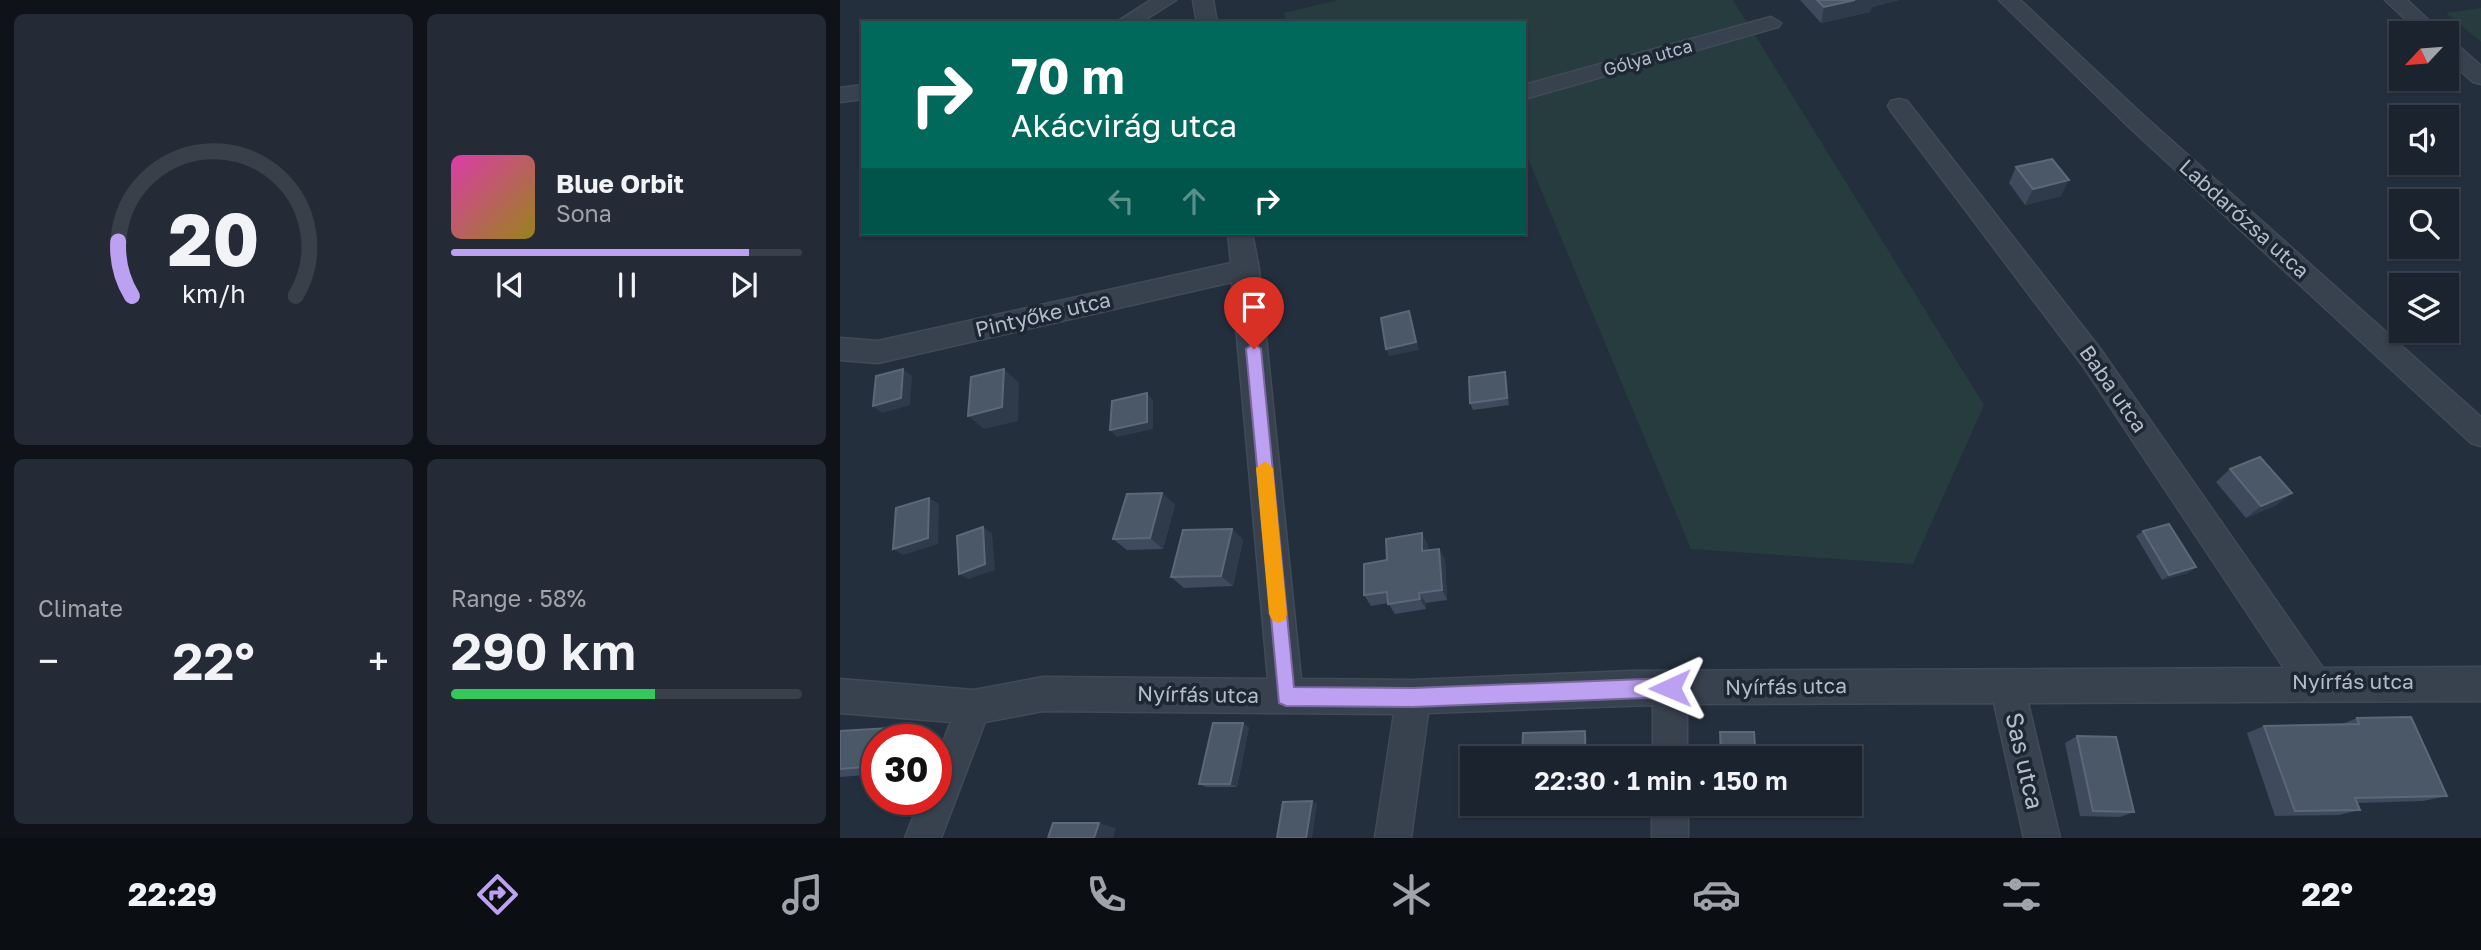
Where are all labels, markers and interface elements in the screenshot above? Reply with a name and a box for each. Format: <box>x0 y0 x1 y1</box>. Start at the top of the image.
north arrow <box>2389 21 2459 91</box>
map controls <box>2389 21 2459 343</box>
street label: Gólya utca <box>1601 34 1695 80</box>
text: 70 m <box>1011 46 1125 105</box>
icon: right <box>896 49 987 140</box>
button: sound <box>2389 105 2459 175</box>
text: Akácvirág utca <box>1011 106 1237 144</box>
street label: Labdarózsa utca <box>2174 153 2315 283</box>
text: Blue Orbit <box>556 168 684 199</box>
icon: left <box>1102 182 1140 220</box>
icon: ahead <box>1175 182 1213 220</box>
icon: right <box>1248 182 1286 220</box>
button: search <box>2389 189 2459 259</box>
text: 20 <box>168 195 259 282</box>
text: Sona <box>556 199 612 227</box>
icon: previous <box>491 266 529 304</box>
icon: pause <box>608 266 646 304</box>
icon: next <box>725 266 763 304</box>
button: layers <box>2389 273 2459 343</box>
pin <box>1224 277 1284 349</box>
text: km/h <box>182 278 245 309</box>
street label: Pintyőke utca <box>973 286 1113 342</box>
icon: arrive <box>1235 288 1273 326</box>
street label: Baba utca <box>2074 340 2153 437</box>
text: Range · 58% <box>451 584 586 612</box>
text: Climate <box>38 594 123 622</box>
text: 290 km <box>451 619 636 681</box>
text: 22° <box>172 629 255 691</box>
text: − <box>38 638 59 683</box>
text: + <box>368 638 389 683</box>
position arrow <box>1633 651 1707 725</box>
street label: Nyírfás utca <box>2292 668 2414 694</box>
street label: Nyírfás utca <box>1725 672 1847 700</box>
street label: Nyírfás utca <box>1137 680 1259 708</box>
street label: Sas utca <box>2000 709 2051 812</box>
speed limit sign: 30 <box>861 724 952 815</box>
text: 22:30 · 1 min · 150 m <box>1534 765 1788 796</box>
icon: directions <box>473 870 522 919</box>
icon: music <box>778 870 827 919</box>
icon: phone <box>1082 870 1131 919</box>
icon: climate <box>1387 870 1436 919</box>
icon: car <box>1692 870 1741 919</box>
icon: filters <box>1997 870 2046 919</box>
text: 22:29 <box>128 875 217 913</box>
text: 22° <box>2301 875 2353 913</box>

